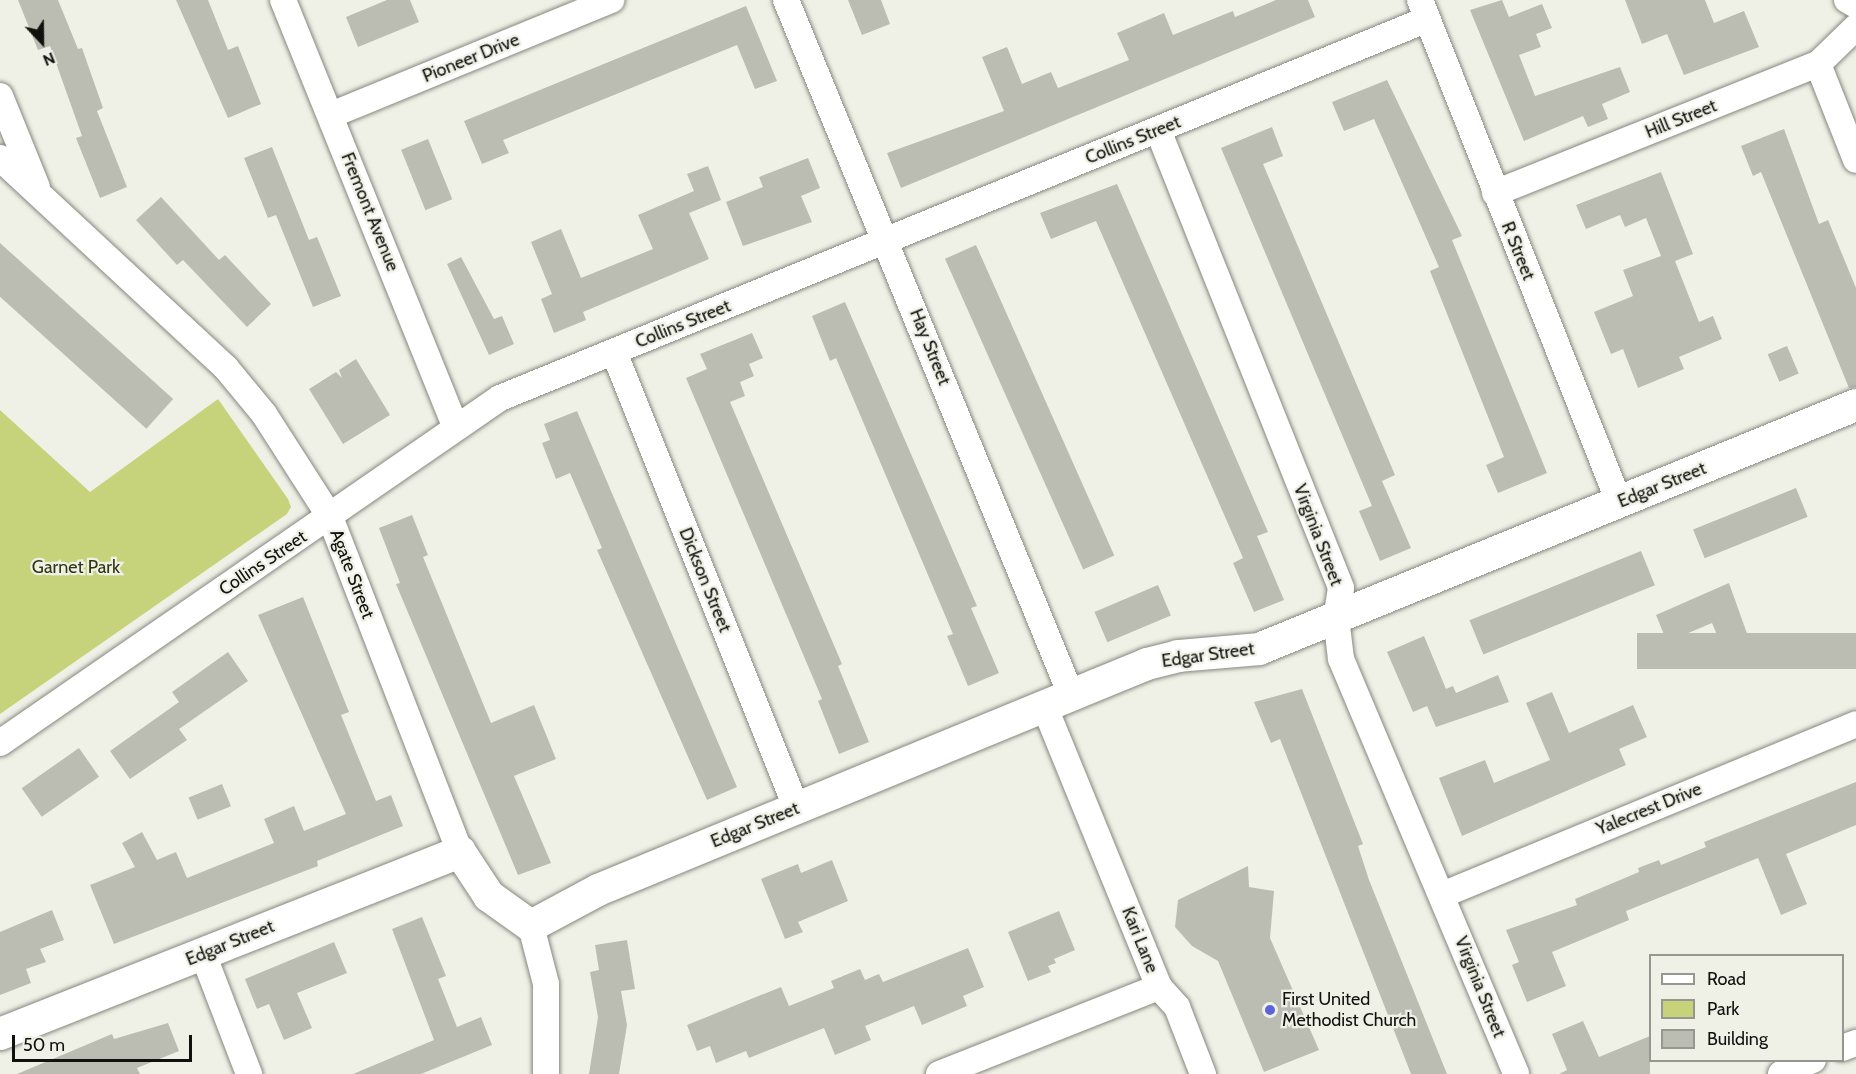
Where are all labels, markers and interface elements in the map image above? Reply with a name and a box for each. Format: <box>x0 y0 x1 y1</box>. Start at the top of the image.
north arrow <box>12 12 72 72</box>
street label: Pioneer Drive <box>419 29 523 87</box>
text: N <box>40 48 58 70</box>
street label: Hill Street <box>1642 95 1720 143</box>
street label: Collins Street <box>1082 111 1184 169</box>
street label: Fremont Avenue <box>336 150 404 274</box>
street label: R Street <box>1497 219 1539 283</box>
street label: Collins Street <box>632 295 734 353</box>
street label: Hay Street <box>905 306 955 388</box>
street label: Edgar Street <box>1615 458 1709 512</box>
street label: Virginia Street <box>1289 481 1347 589</box>
street label: Dickson Street <box>674 525 736 635</box>
street label: Collins Street <box>215 526 311 600</box>
street label: Agate Street <box>325 526 379 622</box>
park label: Garnet Park <box>32 556 120 578</box>
street label: Edgar Street <box>1160 638 1256 672</box>
street label: Yalecrest Drive <box>1593 778 1705 840</box>
street label: Edgar Street <box>708 798 802 852</box>
street label: Kari Lane <box>1117 904 1163 976</box>
street label: Edgar Street <box>183 916 277 970</box>
street label: Virginia Street <box>1450 933 1510 1041</box>
legend <box>1649 954 1844 1062</box>
text: Road <box>1707 968 1746 990</box>
place label: First United Methodist Church <box>1282 989 1416 1032</box>
text: Park <box>1707 998 1739 1020</box>
marker: First United Methodist Church <box>1263 1003 1277 1017</box>
scale bar <box>15 1023 195 1061</box>
text: Building <box>1707 1028 1768 1050</box>
text: 50 m <box>23 1034 65 1056</box>

